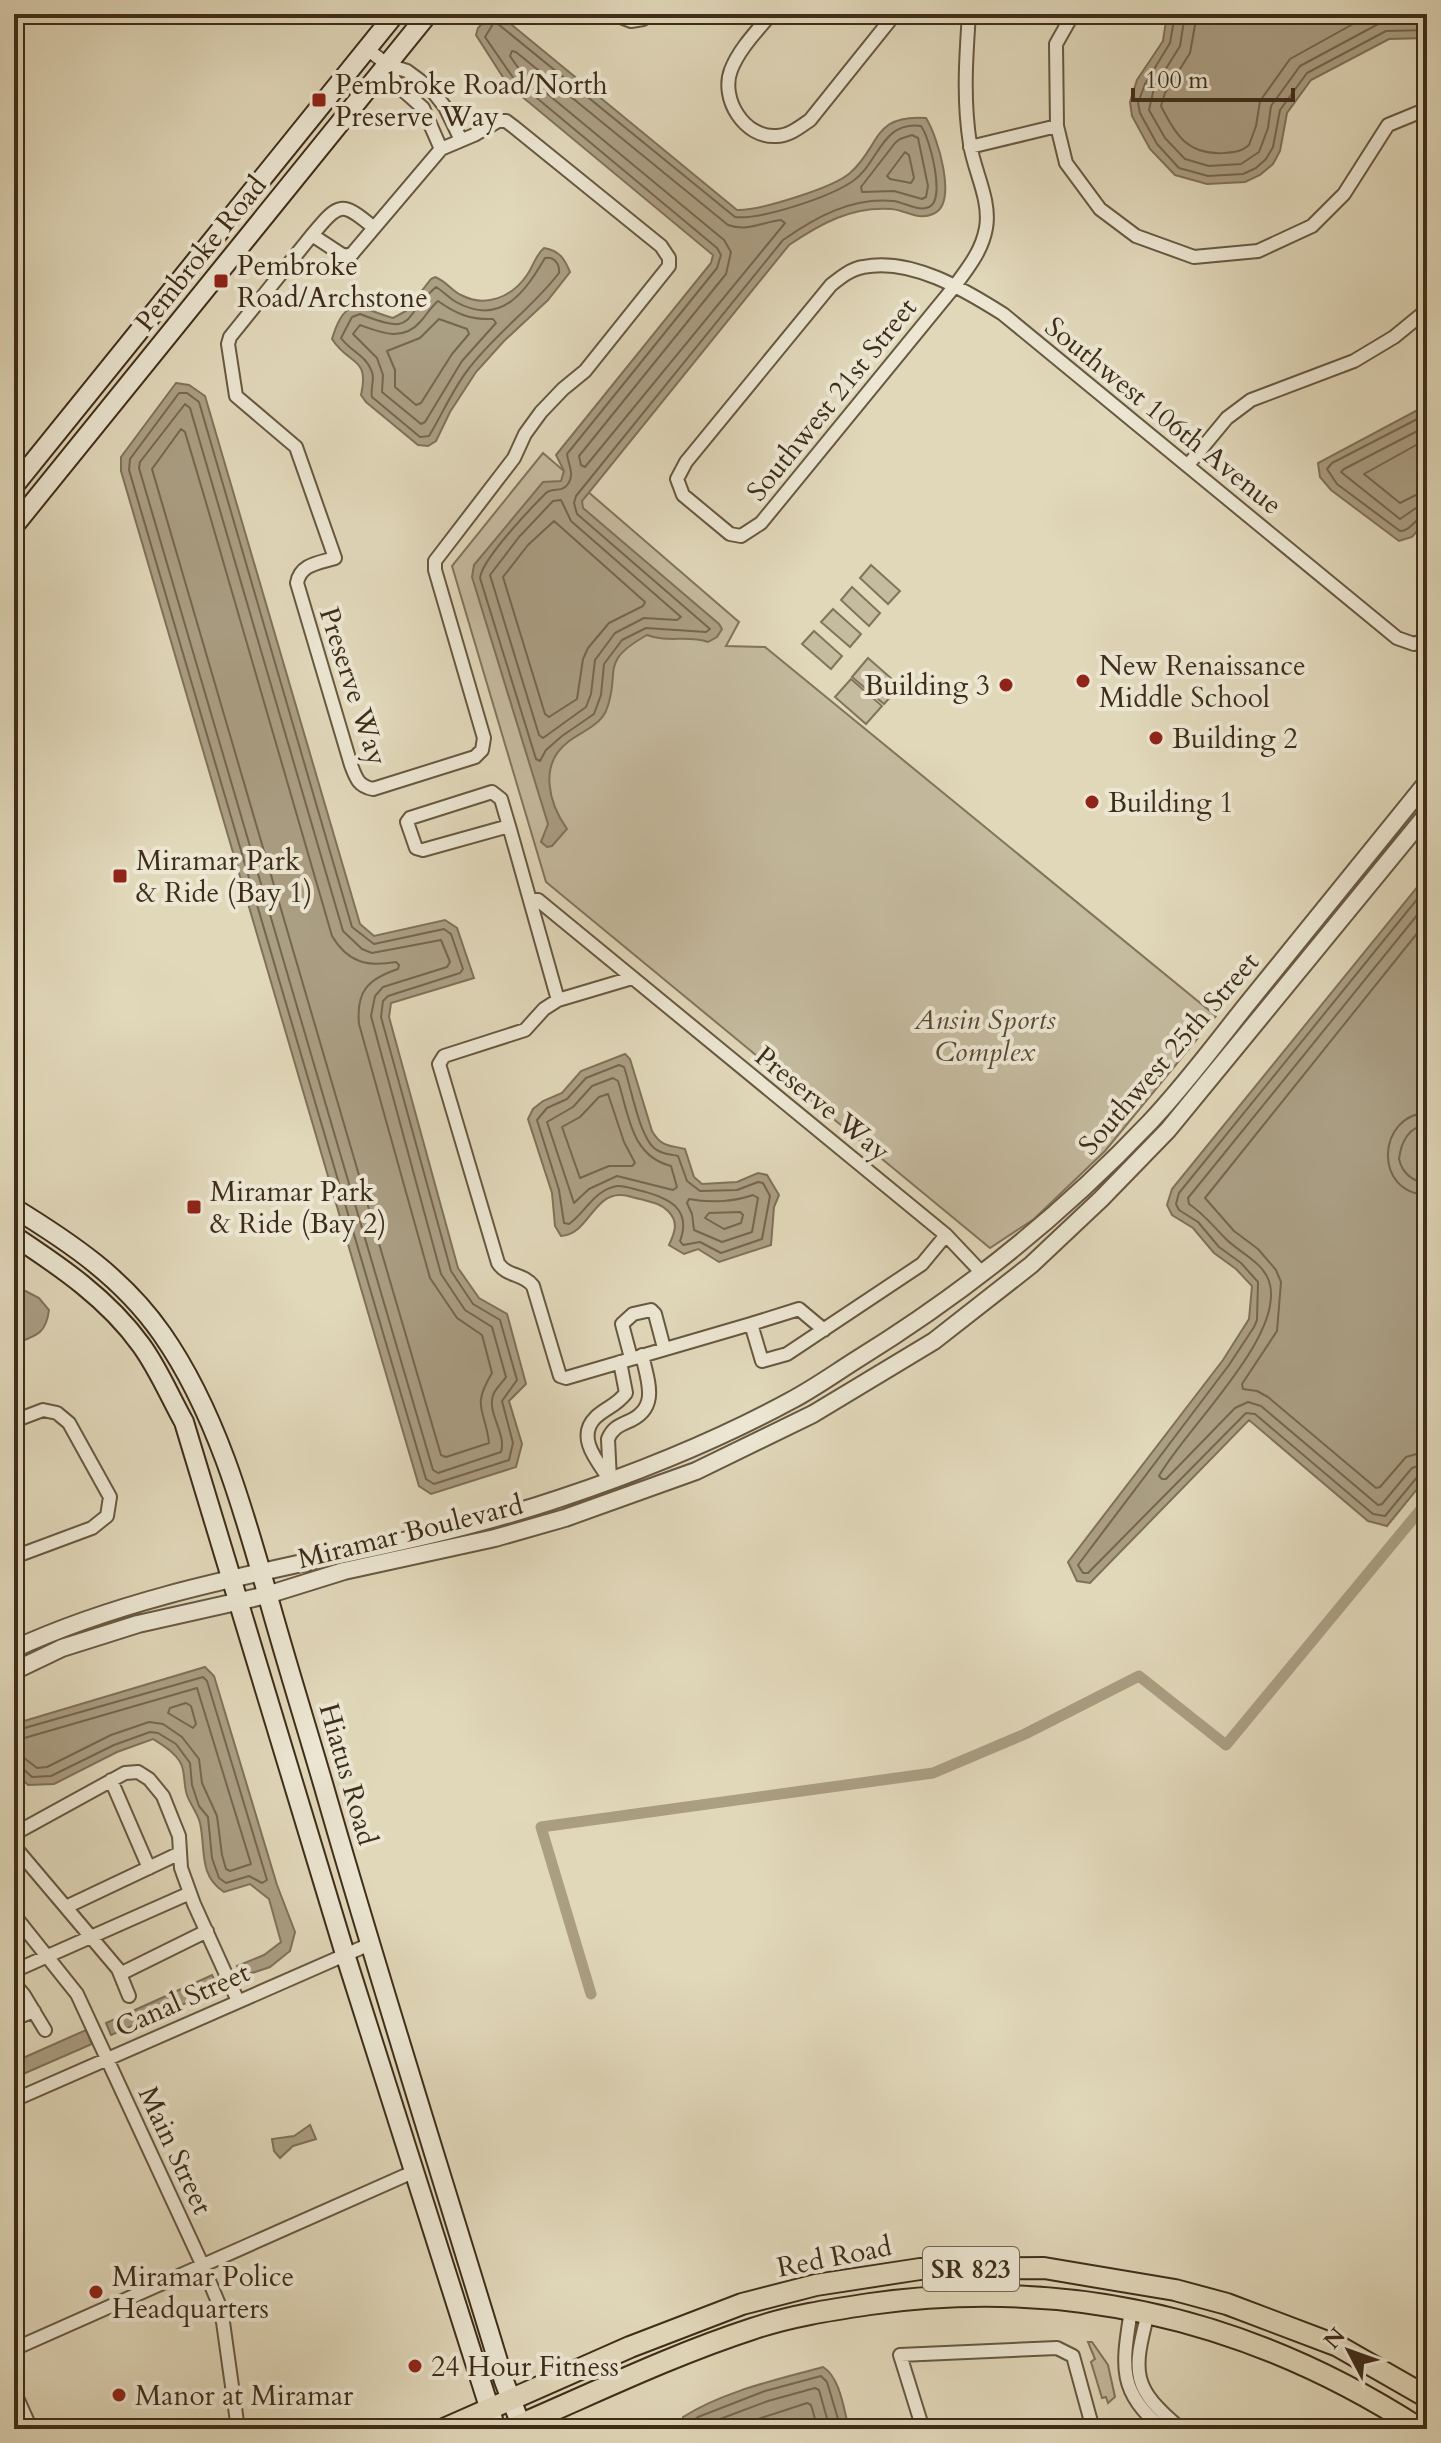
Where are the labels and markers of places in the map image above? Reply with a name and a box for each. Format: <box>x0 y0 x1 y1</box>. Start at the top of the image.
place label: Pembroke Road/North Preserve Way <box>335 66 608 136</box>
marker: Pembroke Road/North Preserve Way <box>310 91 328 109</box>
place label: Pembroke Road/Archstone <box>237 247 428 317</box>
marker: Pembroke Road/Archstone <box>212 272 230 290</box>
place label: New Renaissance Middle School <box>1099 647 1306 717</box>
place label: Building 3 <box>864 667 990 705</box>
marker: New Renaissance Middle School <box>1074 672 1092 690</box>
marker: Building 3 <box>997 676 1015 694</box>
place label: Building 2 <box>1172 720 1298 758</box>
marker: Building 2 <box>1147 729 1165 747</box>
place label: Building 1 <box>1108 784 1234 822</box>
marker: Building 1 <box>1083 793 1101 811</box>
place label: Miramar Park & Ride (Bay 1) <box>136 842 312 912</box>
marker: Miramar Park & Ride (Bay 1) <box>111 867 129 885</box>
place label: Miramar Park & Ride (Bay 2) <box>210 1173 386 1243</box>
marker: Miramar Park & Ride (Bay 2) <box>185 1198 203 1216</box>
place label: Miramar Police Headquarters <box>112 2258 294 2328</box>
marker: Miramar Police Headquarters <box>87 2283 105 2301</box>
place label: 24 Hour Fitness <box>431 2348 619 2386</box>
marker: 24 Hour Fitness <box>406 2357 424 2375</box>
place label: Manor at Miramar <box>135 2377 354 2415</box>
marker: Manor at Miramar <box>110 2386 128 2404</box>

